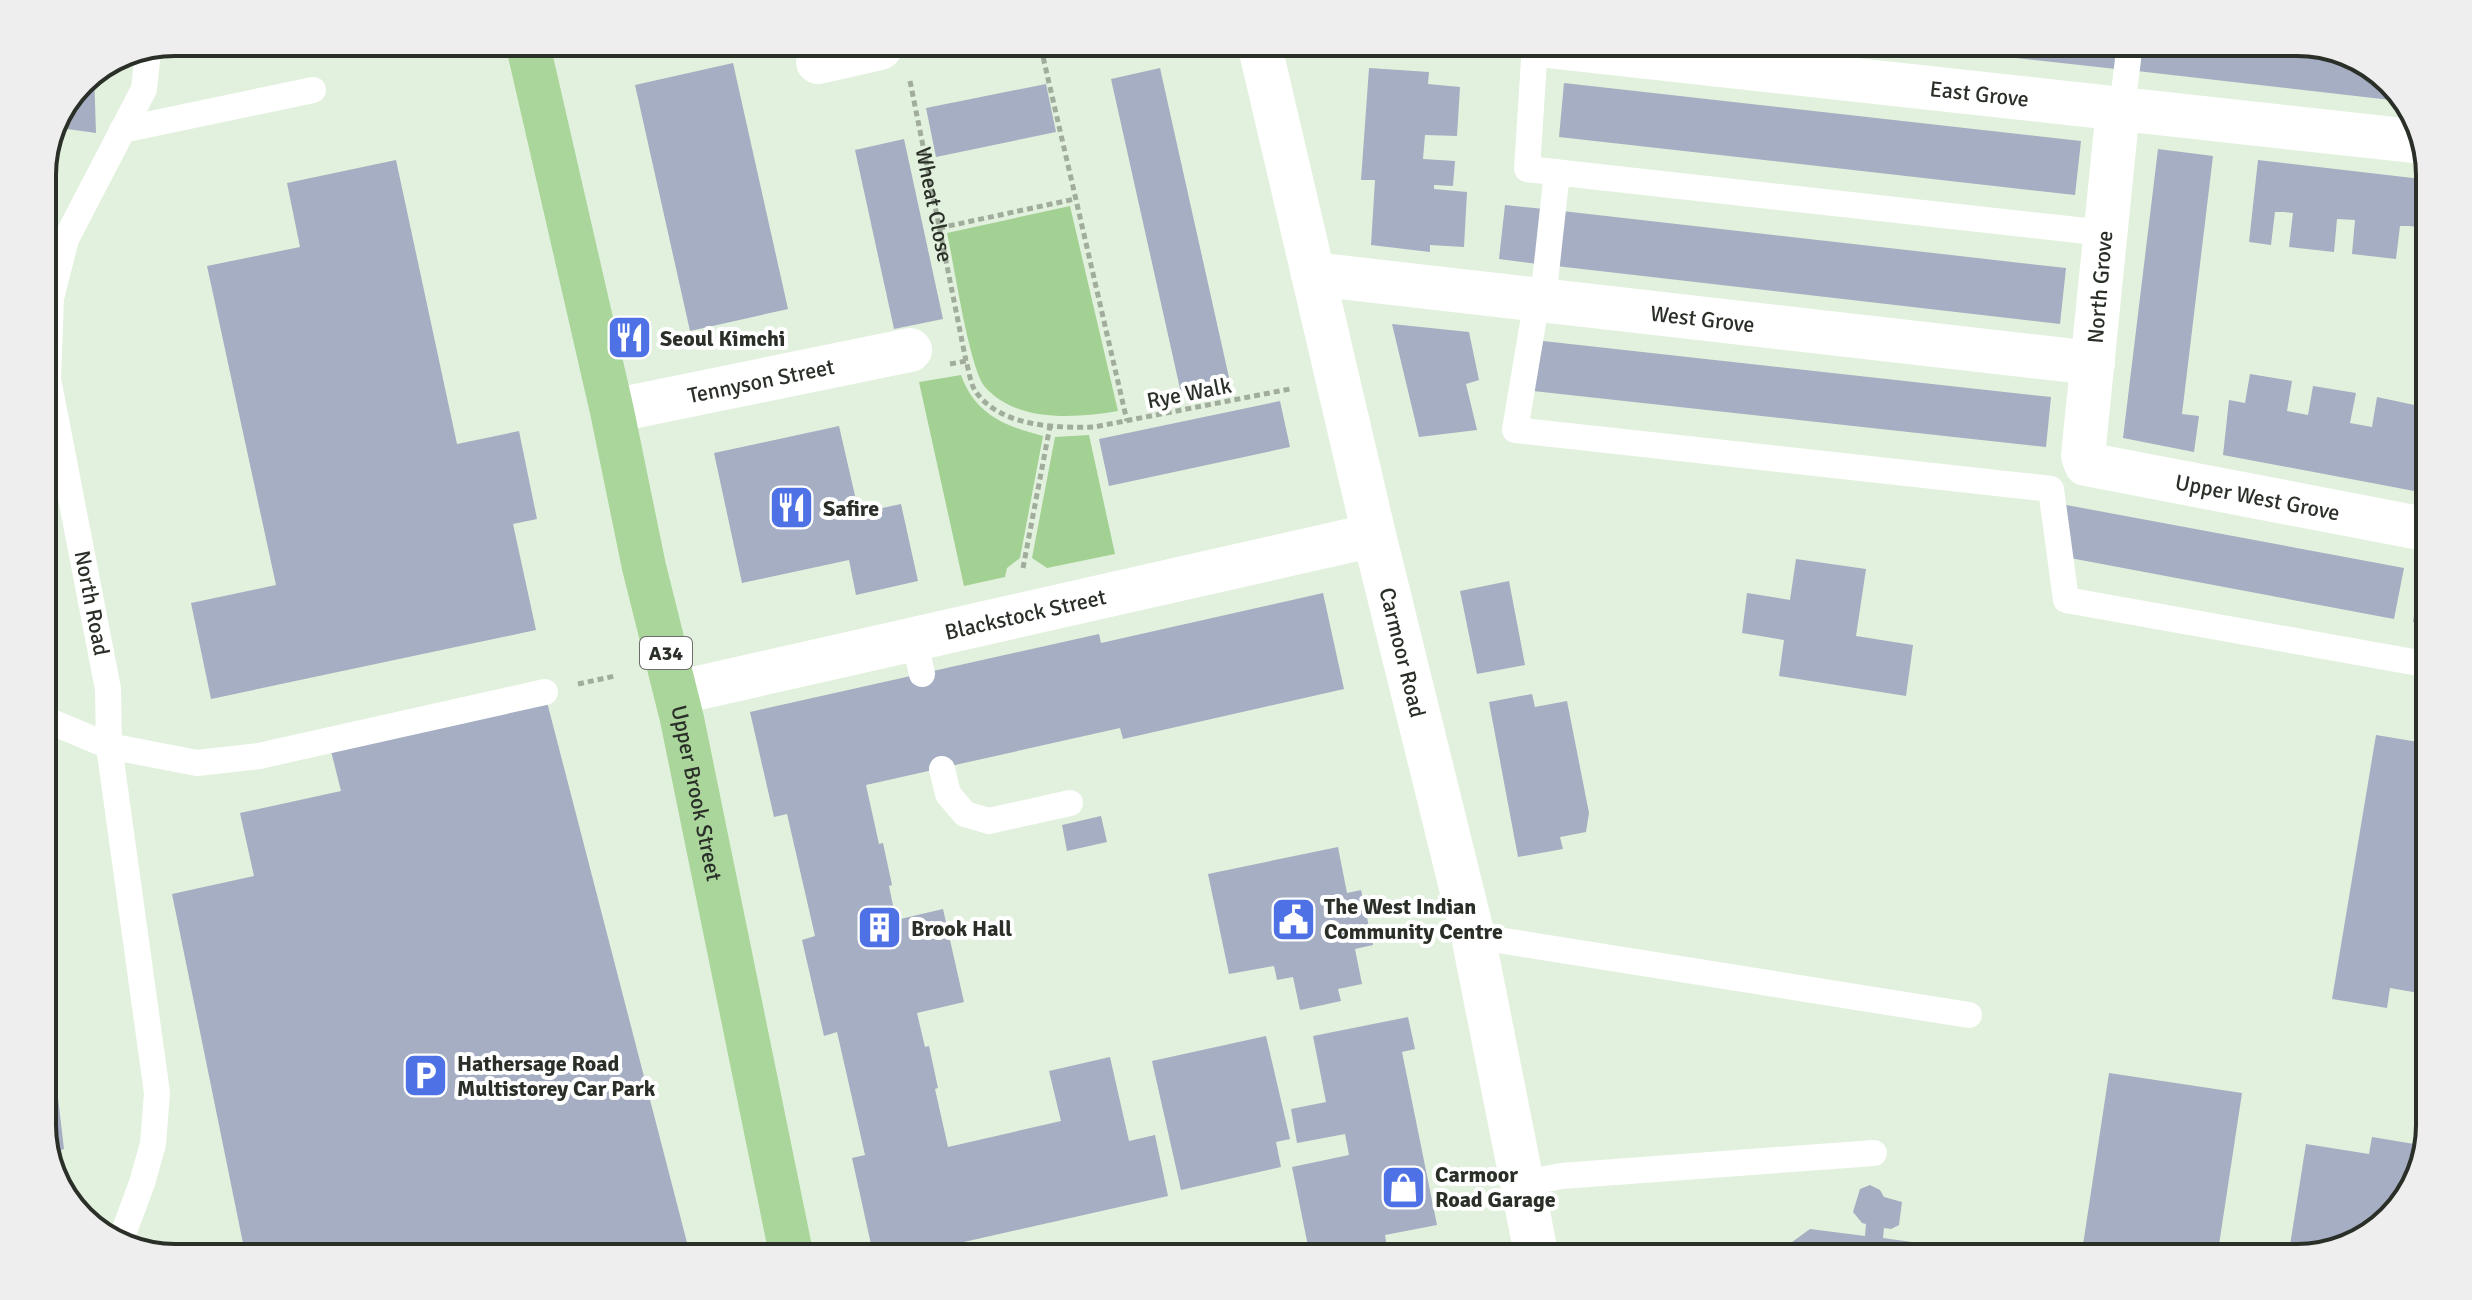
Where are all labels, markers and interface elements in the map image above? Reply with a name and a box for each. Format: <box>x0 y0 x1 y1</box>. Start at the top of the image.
street label: East Grove <box>1928 75 2030 112</box>
street label: Wheat Close <box>910 145 959 264</box>
street label: North Grove <box>2082 229 2118 345</box>
street label: West Grove <box>1649 299 1756 338</box>
restaurant icon: Seoul Kimchi <box>605 314 653 362</box>
place label: Seoul Kimchi <box>660 325 785 352</box>
street label: Tennyson Street <box>685 352 837 409</box>
street label: Rye Walk <box>1144 372 1234 414</box>
street label: Upper West Grove <box>2173 468 2342 526</box>
restaurant icon: Safire <box>768 484 816 532</box>
place label: Safire <box>823 495 879 522</box>
street label: North Road <box>69 548 115 658</box>
street label: Blackstock Street <box>942 583 1109 645</box>
street label: Carmoor Road <box>1374 585 1432 720</box>
road number: A34 <box>640 637 692 669</box>
street label: Upper Brook Street <box>666 702 728 884</box>
place label: The West Indian Community Centre <box>1324 893 1503 945</box>
public building icon: The West Indian Community Centre <box>1269 895 1317 943</box>
building icon: Brook Hall <box>856 904 904 952</box>
place label: Brook Hall <box>911 915 1012 942</box>
place label: Hathersage Road Multistorey Car Park <box>457 1050 656 1102</box>
parking icon: Hathersage Road Multistorey Car Park <box>402 1052 450 1100</box>
place label: Carmoor Road Garage <box>1435 1161 1556 1213</box>
shop icon: Carmoor Road Garage <box>1380 1163 1428 1211</box>

